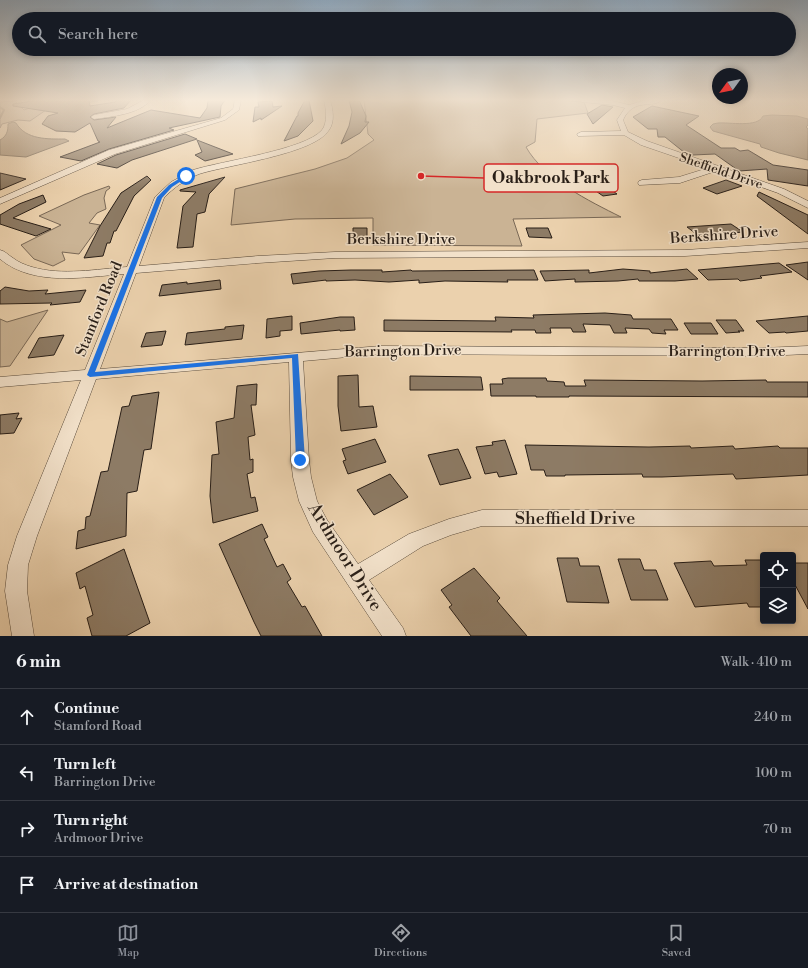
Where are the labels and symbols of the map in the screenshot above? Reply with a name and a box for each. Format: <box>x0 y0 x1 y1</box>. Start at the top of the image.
north arrow <box>712 68 748 104</box>
street label: Sheffield Drive <box>677 149 765 193</box>
callout: Oakbrook Park <box>484 164 618 192</box>
route start <box>177 167 195 185</box>
text: Oakbrook Park <box>492 168 611 188</box>
street label: Berkshire Drive <box>668 222 779 248</box>
street label: Berkshire Drive <box>346 230 455 249</box>
street label: Stamford Road <box>71 258 127 359</box>
street label: Barrington Drive <box>343 340 462 362</box>
street label: Barrington Drive <box>667 342 786 361</box>
route end <box>291 451 309 469</box>
street label: Ardmoor Drive <box>302 498 387 615</box>
street label: Sheffield Drive <box>515 507 635 530</box>

